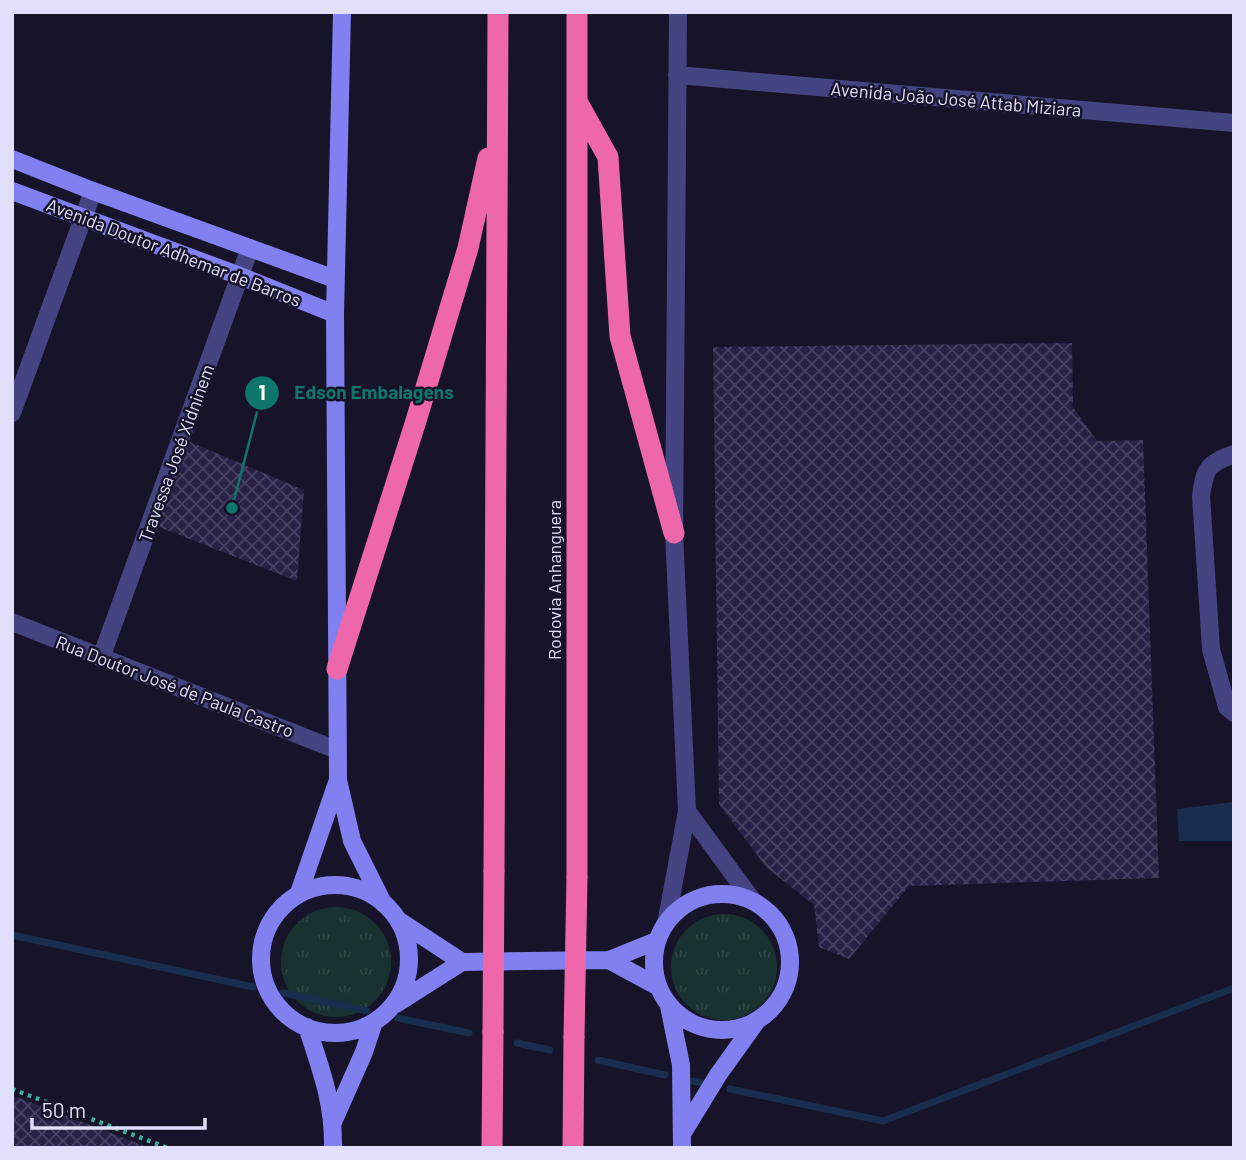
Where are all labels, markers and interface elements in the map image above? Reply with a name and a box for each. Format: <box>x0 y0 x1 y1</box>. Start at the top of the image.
street label: Avenida João José Attab Miziara <box>830 77 1082 121</box>
street label: Avenida Doutor Adhemar de Barros <box>44 193 304 311</box>
street label: Travessa José Xidninem <box>134 361 218 545</box>
callout: Edson Embalagens <box>245 373 467 413</box>
text: 1 <box>258 379 266 404</box>
text: Edson Embalagens <box>294 380 454 403</box>
street label: Rodovia Anhanguera <box>543 500 565 660</box>
street label: Rua Doutor José de Paula Castro <box>53 630 297 742</box>
scale bar <box>32 1086 205 1130</box>
text: 50 m <box>42 1097 86 1122</box>

